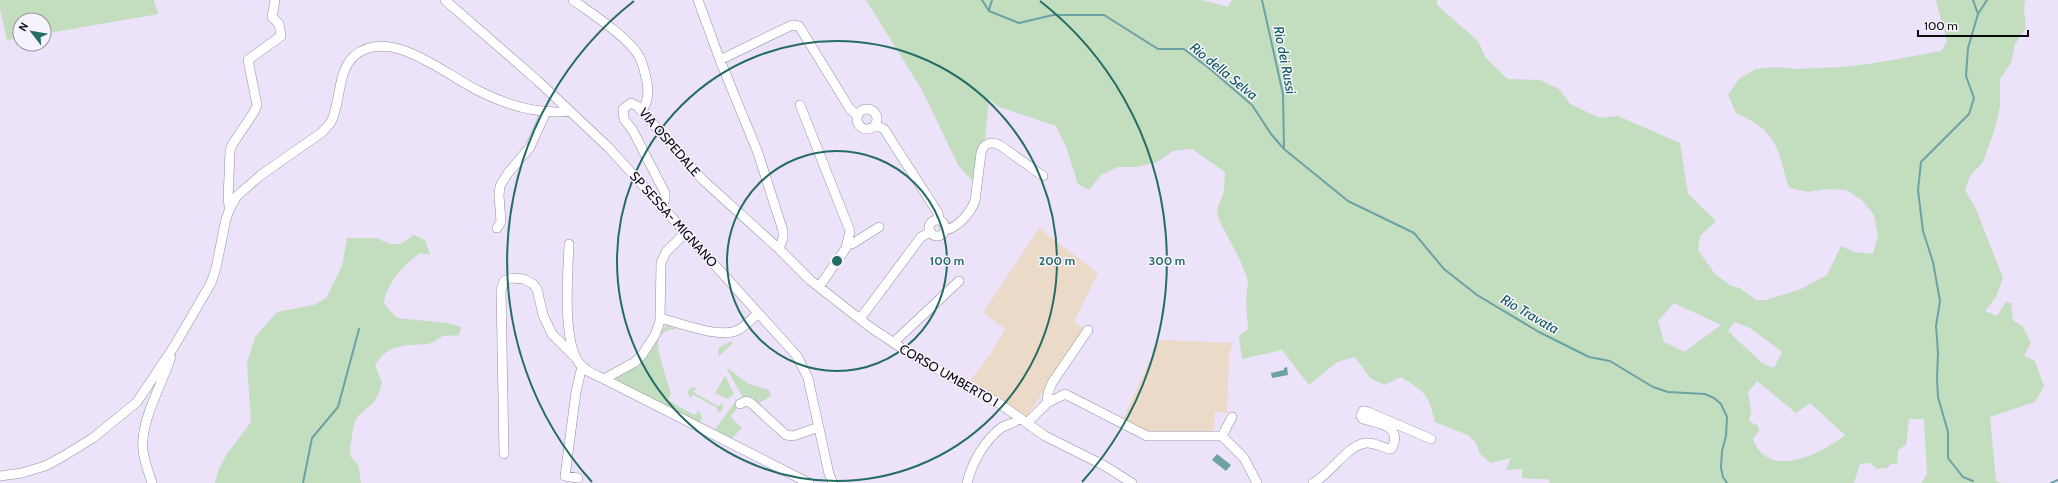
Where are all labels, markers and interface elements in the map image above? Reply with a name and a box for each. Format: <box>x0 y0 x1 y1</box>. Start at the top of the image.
north arrow <box>12 12 52 52</box>
scale bar <box>1918 12 2028 38</box>
text: 100 m <box>1924 18 1958 33</box>
text: N <box>15 20 31 34</box>
water label: Rio dei Russi <box>1270 24 1301 97</box>
water label: Rio della Selva <box>1186 38 1262 104</box>
street label: VIA OSPEDALE <box>636 105 704 179</box>
street label: SP SESSA- MIGNANO <box>627 168 721 270</box>
text: 100 m <box>930 253 964 268</box>
text: 200 m <box>1039 253 1075 268</box>
text: 300 m <box>1149 253 1185 268</box>
centre of rings <box>830 254 844 268</box>
water label: Rio Travata <box>1498 290 1562 338</box>
street label: CORSO UMBERTO I <box>897 340 1001 410</box>

